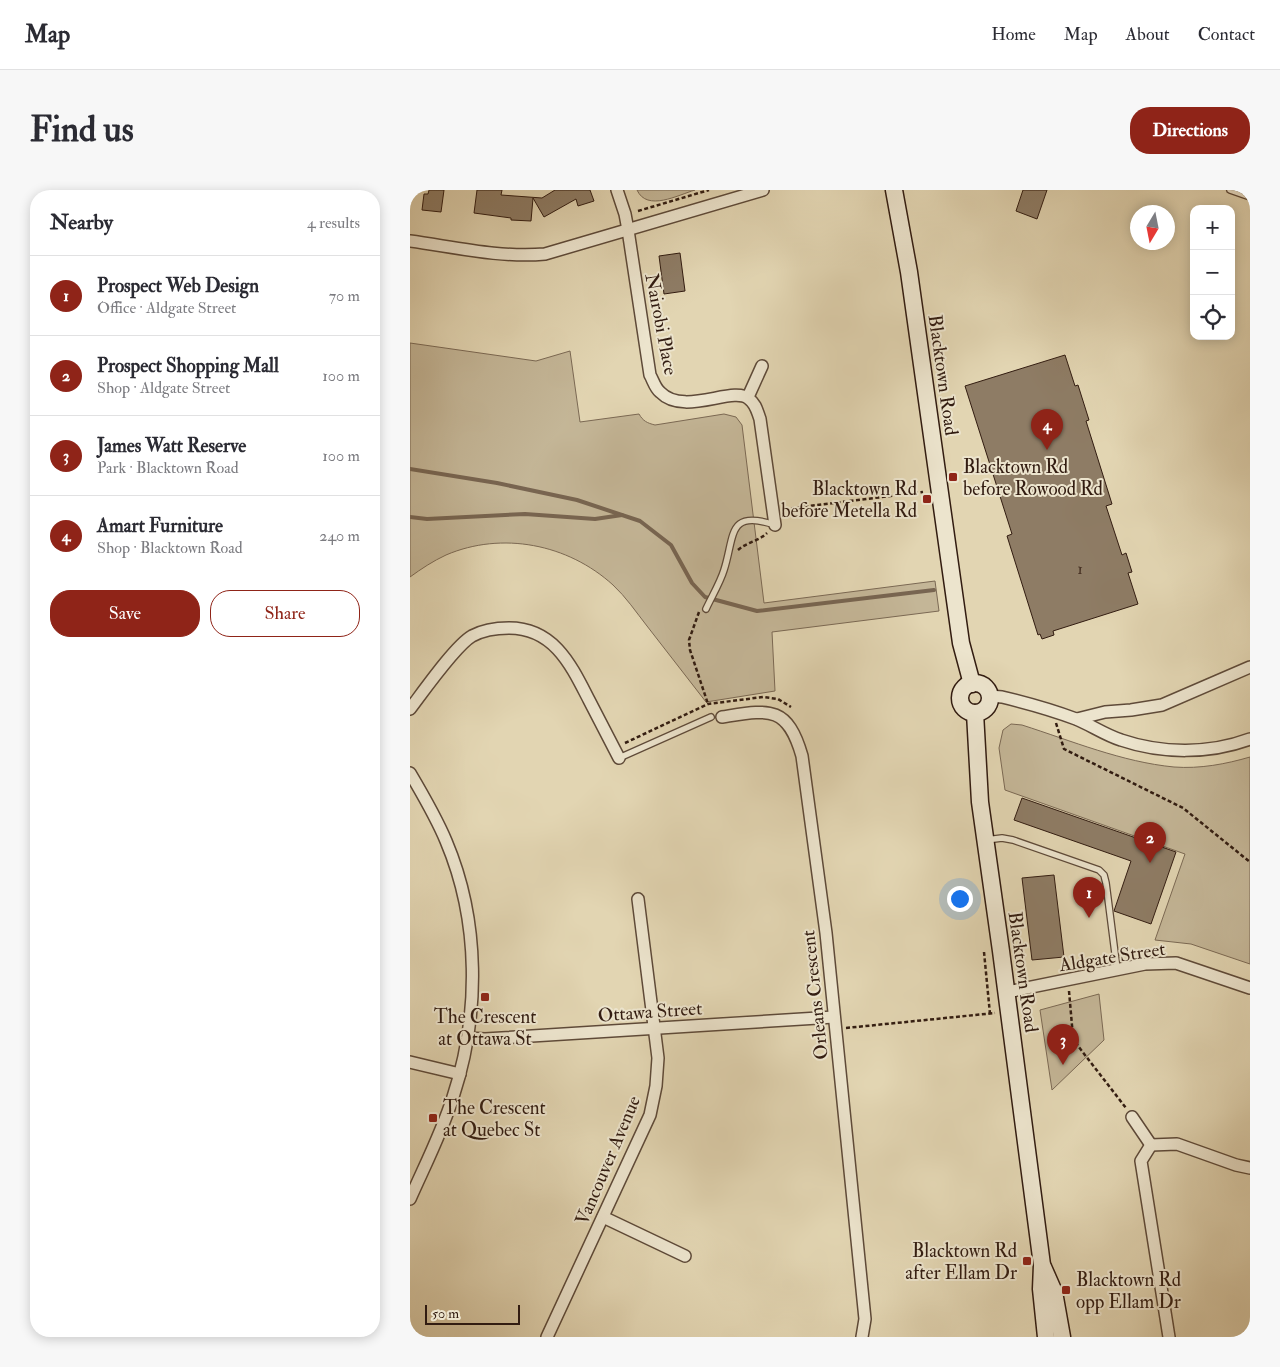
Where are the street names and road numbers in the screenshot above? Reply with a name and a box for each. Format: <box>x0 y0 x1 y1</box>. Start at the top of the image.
street label: Nairobi Place <box>639 271 683 377</box>
street label: Blacktown Road <box>923 313 963 438</box>
street label: Blacktown Road <box>1003 910 1043 1035</box>
street label: Orleans Crescent <box>796 929 834 1061</box>
street label: Aldgate Street <box>1056 937 1167 977</box>
street label: Ottawa Street <box>597 996 703 1028</box>
street label: Vancouver Avenue <box>570 1092 646 1229</box>

